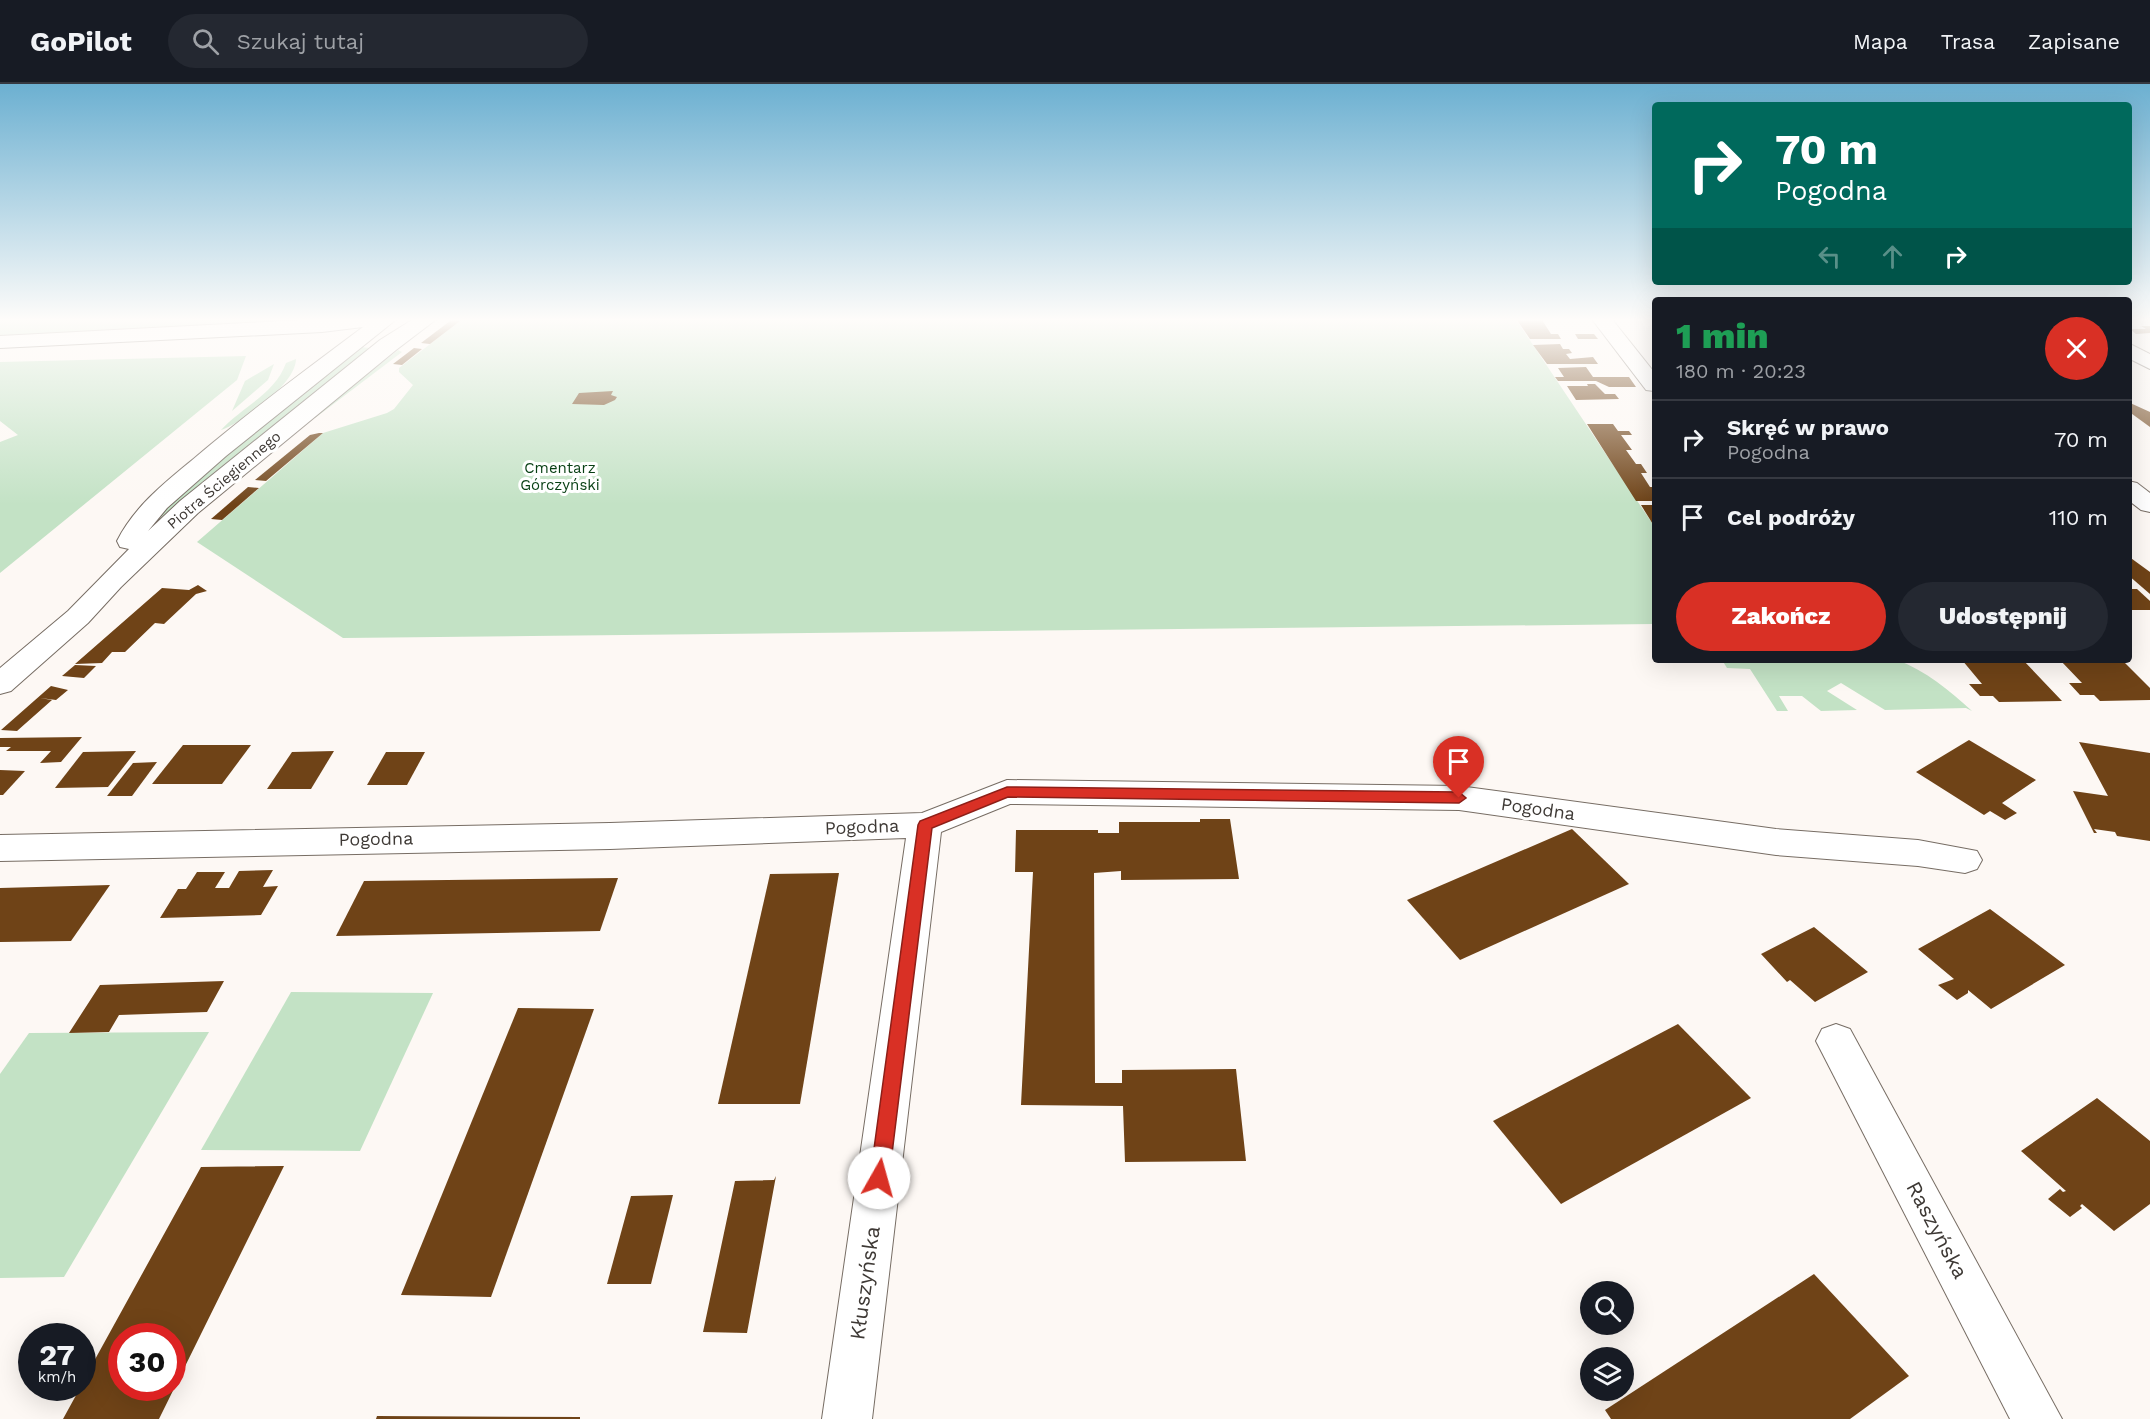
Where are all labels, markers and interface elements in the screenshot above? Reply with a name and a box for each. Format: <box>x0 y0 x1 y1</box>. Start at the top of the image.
search box <box>168 14 588 68</box>
text: GoPilot <box>30 25 132 58</box>
icon: search <box>189 25 222 58</box>
text: Szukaj tutaj <box>237 29 364 54</box>
text: Mapa <box>1853 29 1908 54</box>
text: Trasa <box>1941 29 1995 54</box>
text: Zapisane <box>2028 29 2120 54</box>
text: 70 m <box>1775 125 1878 174</box>
icon: right <box>1676 126 1754 204</box>
text: Pogodna <box>1775 175 1887 207</box>
icon: left <box>1813 240 1846 273</box>
icon: ahead <box>1876 240 1909 273</box>
icon: right <box>1939 240 1972 273</box>
text: 1 min <box>1676 315 1769 357</box>
button: close <box>2045 317 2108 380</box>
text: 180 m · 20:23 <box>1676 359 1806 383</box>
text: Skręć w prawo <box>1727 415 1889 440</box>
icon: right <box>1676 423 1709 456</box>
street label: Piotra Ściegiennego <box>163 426 285 533</box>
text: 70 m <box>2054 427 2108 452</box>
text: Pogodna <box>1727 440 1810 464</box>
park label: Cmentarz Górczyński <box>520 459 600 494</box>
icon: arrive <box>1676 501 1709 534</box>
text: Cel podróży <box>1727 505 1855 530</box>
text: 110 m <box>2049 505 2108 530</box>
button: Zakończ <box>1676 582 1886 651</box>
button: Udostępnij <box>1898 582 2108 651</box>
pin <box>1433 736 1484 798</box>
icon: arrive <box>1442 745 1475 778</box>
street label: Pogodna <box>1500 793 1576 824</box>
street label: Pogodna <box>824 815 900 838</box>
street label: Pogodna <box>339 827 413 850</box>
position arrow <box>847 1146 911 1210</box>
street label: Raszyńska <box>1901 1177 1974 1283</box>
street label: Kłuszyńska <box>844 1224 885 1341</box>
map controls <box>1580 1281 1634 1401</box>
button: search <box>1580 1281 1634 1335</box>
speed limit sign: 30 <box>108 1323 186 1401</box>
text: 27 <box>39 1337 75 1372</box>
button: layers <box>1580 1347 1634 1401</box>
text: km/h <box>38 1368 76 1386</box>

